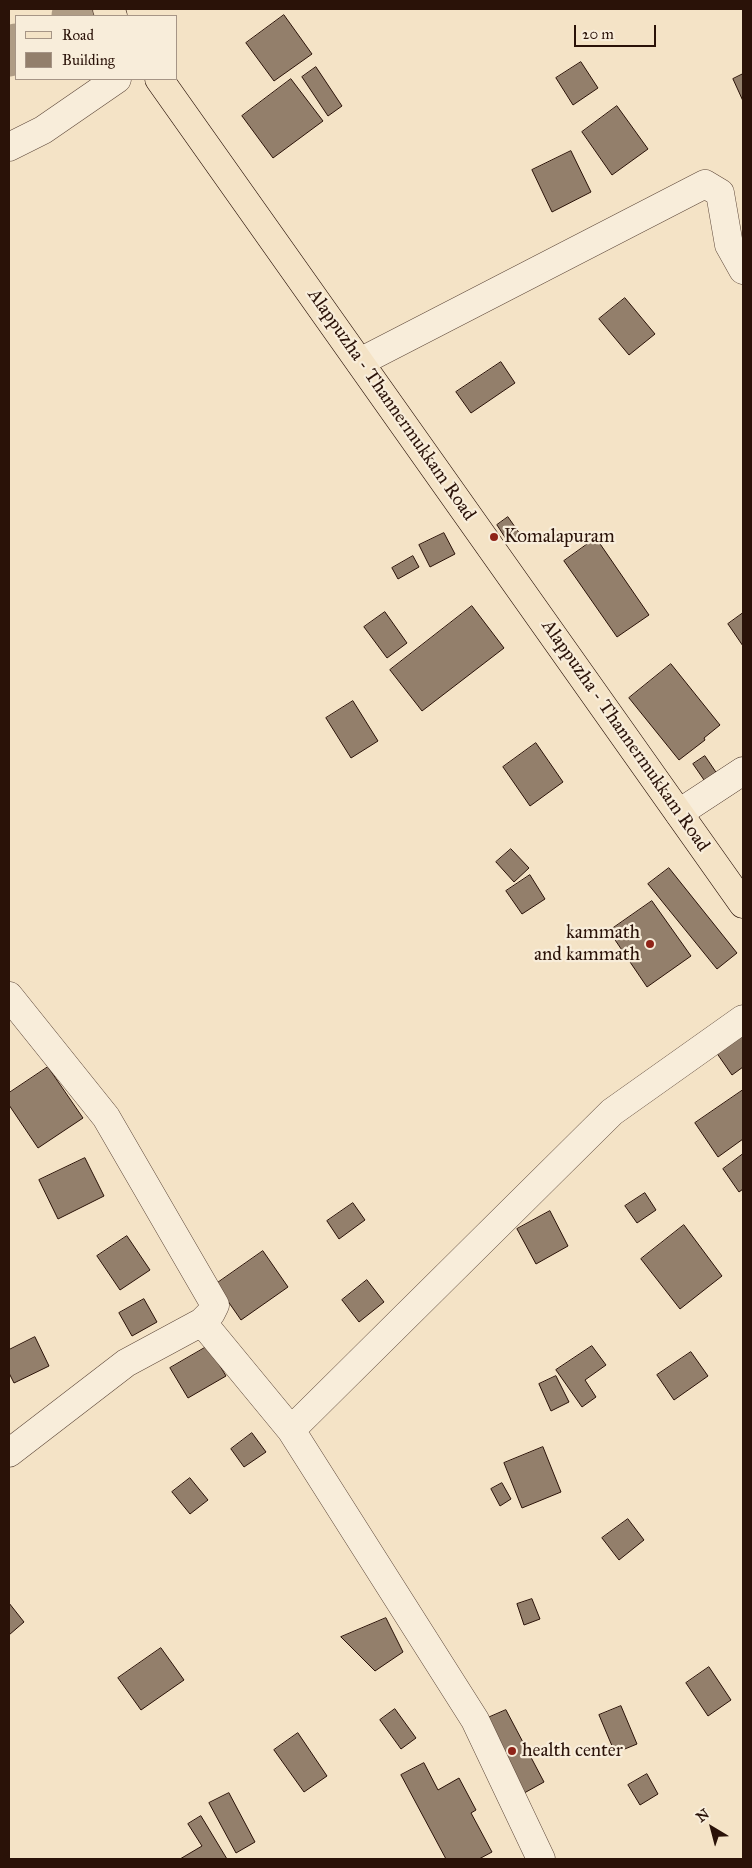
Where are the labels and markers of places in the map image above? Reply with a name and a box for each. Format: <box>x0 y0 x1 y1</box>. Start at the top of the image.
place label: Komalapuram <box>504 526 615 548</box>
marker: Komalapuram <box>488 531 500 543</box>
place label: kammath and kammath <box>534 922 640 966</box>
marker: kammath and kammath <box>644 938 656 950</box>
place label: health center <box>522 1740 623 1762</box>
marker: health center <box>506 1745 518 1757</box>

